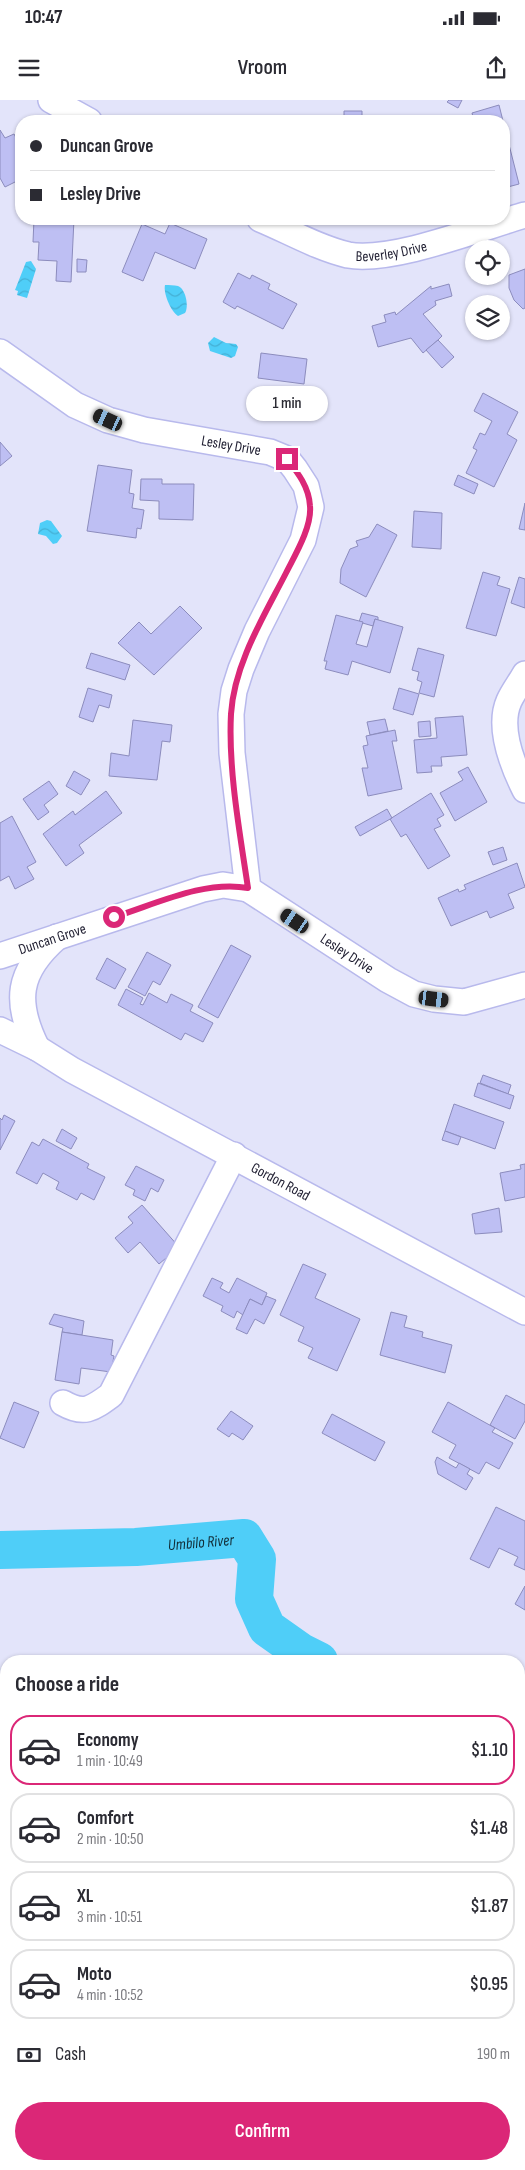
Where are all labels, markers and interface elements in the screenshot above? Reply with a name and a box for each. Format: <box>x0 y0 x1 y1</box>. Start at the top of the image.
text: 10:47 <box>25 6 62 29</box>
icon: menu <box>15 54 43 82</box>
text: Vroom <box>238 54 287 81</box>
icon: share <box>482 54 510 82</box>
text: Duncan Grove <box>60 135 153 158</box>
text: Lesley Drive <box>60 183 141 206</box>
street label: Beverley Drive <box>355 237 429 266</box>
map controls <box>465 240 510 340</box>
button: locate <box>465 240 510 285</box>
button: layers <box>465 295 510 340</box>
callout: 1 min <box>246 386 328 422</box>
text: 1 min <box>272 394 302 413</box>
car <box>91 407 124 433</box>
street label: Lesley Drive <box>200 431 262 460</box>
route end <box>276 448 298 470</box>
route start <box>103 906 125 928</box>
car <box>278 906 311 936</box>
street label: Duncan Grove <box>16 919 89 959</box>
street label: Lesley Drive <box>317 930 377 978</box>
car <box>418 990 449 1008</box>
street label: Gordon Road <box>248 1158 313 1205</box>
water label: Umbilo River <box>167 1531 235 1555</box>
text: Choose a ride <box>15 1671 119 1698</box>
icon: car <box>17 1728 62 1773</box>
text: Economy <box>77 1729 139 1752</box>
text: $1.10 <box>471 1739 508 1762</box>
text: 1 min · 10:49 <box>77 1752 143 1771</box>
icon: car <box>17 1806 62 1851</box>
text: Comfort <box>77 1807 134 1830</box>
text: $1.48 <box>470 1817 508 1840</box>
text: 2 min · 10:50 <box>77 1830 144 1849</box>
icon: car <box>17 1884 62 1929</box>
text: XL <box>77 1885 93 1908</box>
text: $1.87 <box>470 1895 508 1918</box>
text: 3 min · 10:51 <box>77 1908 142 1927</box>
icon: car <box>17 1962 62 2007</box>
text: Moto <box>77 1963 112 1986</box>
text: $0.95 <box>470 1973 508 1996</box>
text: 4 min · 10:52 <box>77 1986 143 2005</box>
icon: cash <box>15 2041 43 2069</box>
text: Cash <box>55 2043 86 2066</box>
text: 190 m <box>477 2045 510 2064</box>
button: Confirm <box>15 2102 510 2160</box>

